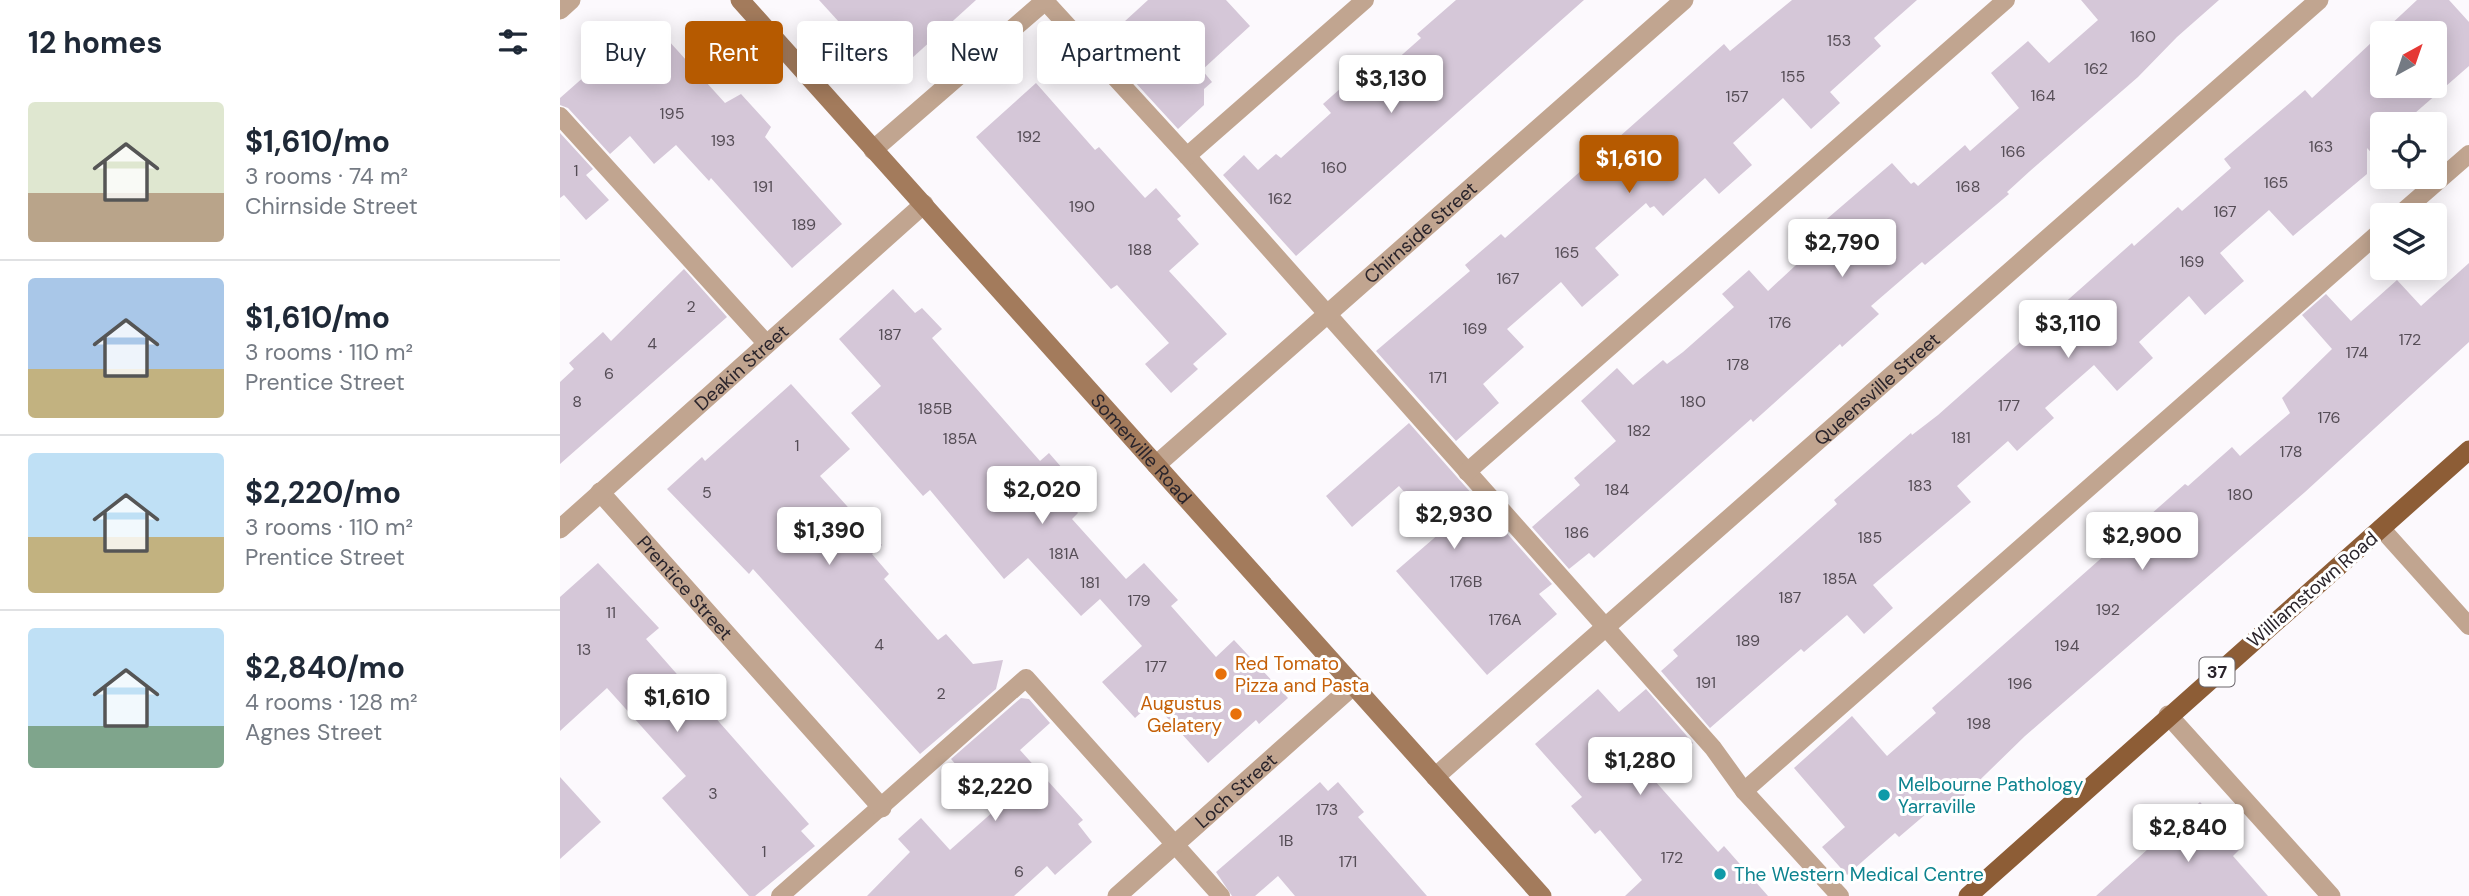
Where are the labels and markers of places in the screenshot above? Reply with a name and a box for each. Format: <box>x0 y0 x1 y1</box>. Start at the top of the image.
pin: $3,130 <box>1334 55 1448 115</box>
pin: $1,610 <box>1572 136 1686 195</box>
pin: $2,790 <box>1785 219 1899 279</box>
pin: $3,110 <box>2011 300 2125 360</box>
pin: $2,020 <box>985 466 1099 526</box>
pin: $2,930 <box>1397 491 1511 551</box>
pin: $1,390 <box>772 508 886 567</box>
pin: $2,900 <box>2085 512 2199 572</box>
place label: Red Tomato Pizza and Pasta <box>1235 651 1369 698</box>
marker: Red Tomato Pizza and Pasta <box>1213 666 1229 682</box>
pin: $1,610 <box>620 674 734 734</box>
place label: Augustus Gelatery <box>1140 691 1222 738</box>
marker: Augustus Gelatery <box>1228 706 1244 722</box>
pin: $1,280 <box>1583 738 1697 797</box>
pin: $2,220 <box>938 764 1052 823</box>
place label: Melbourne Pathology Yarraville <box>1898 772 2084 819</box>
marker: Melbourne Pathology Yarraville <box>1876 787 1892 803</box>
pin: $2,840 <box>2131 804 2245 864</box>
place label: The Western Medical Centre <box>1734 862 1984 887</box>
marker: The Western Medical Centre <box>1712 866 1728 882</box>

